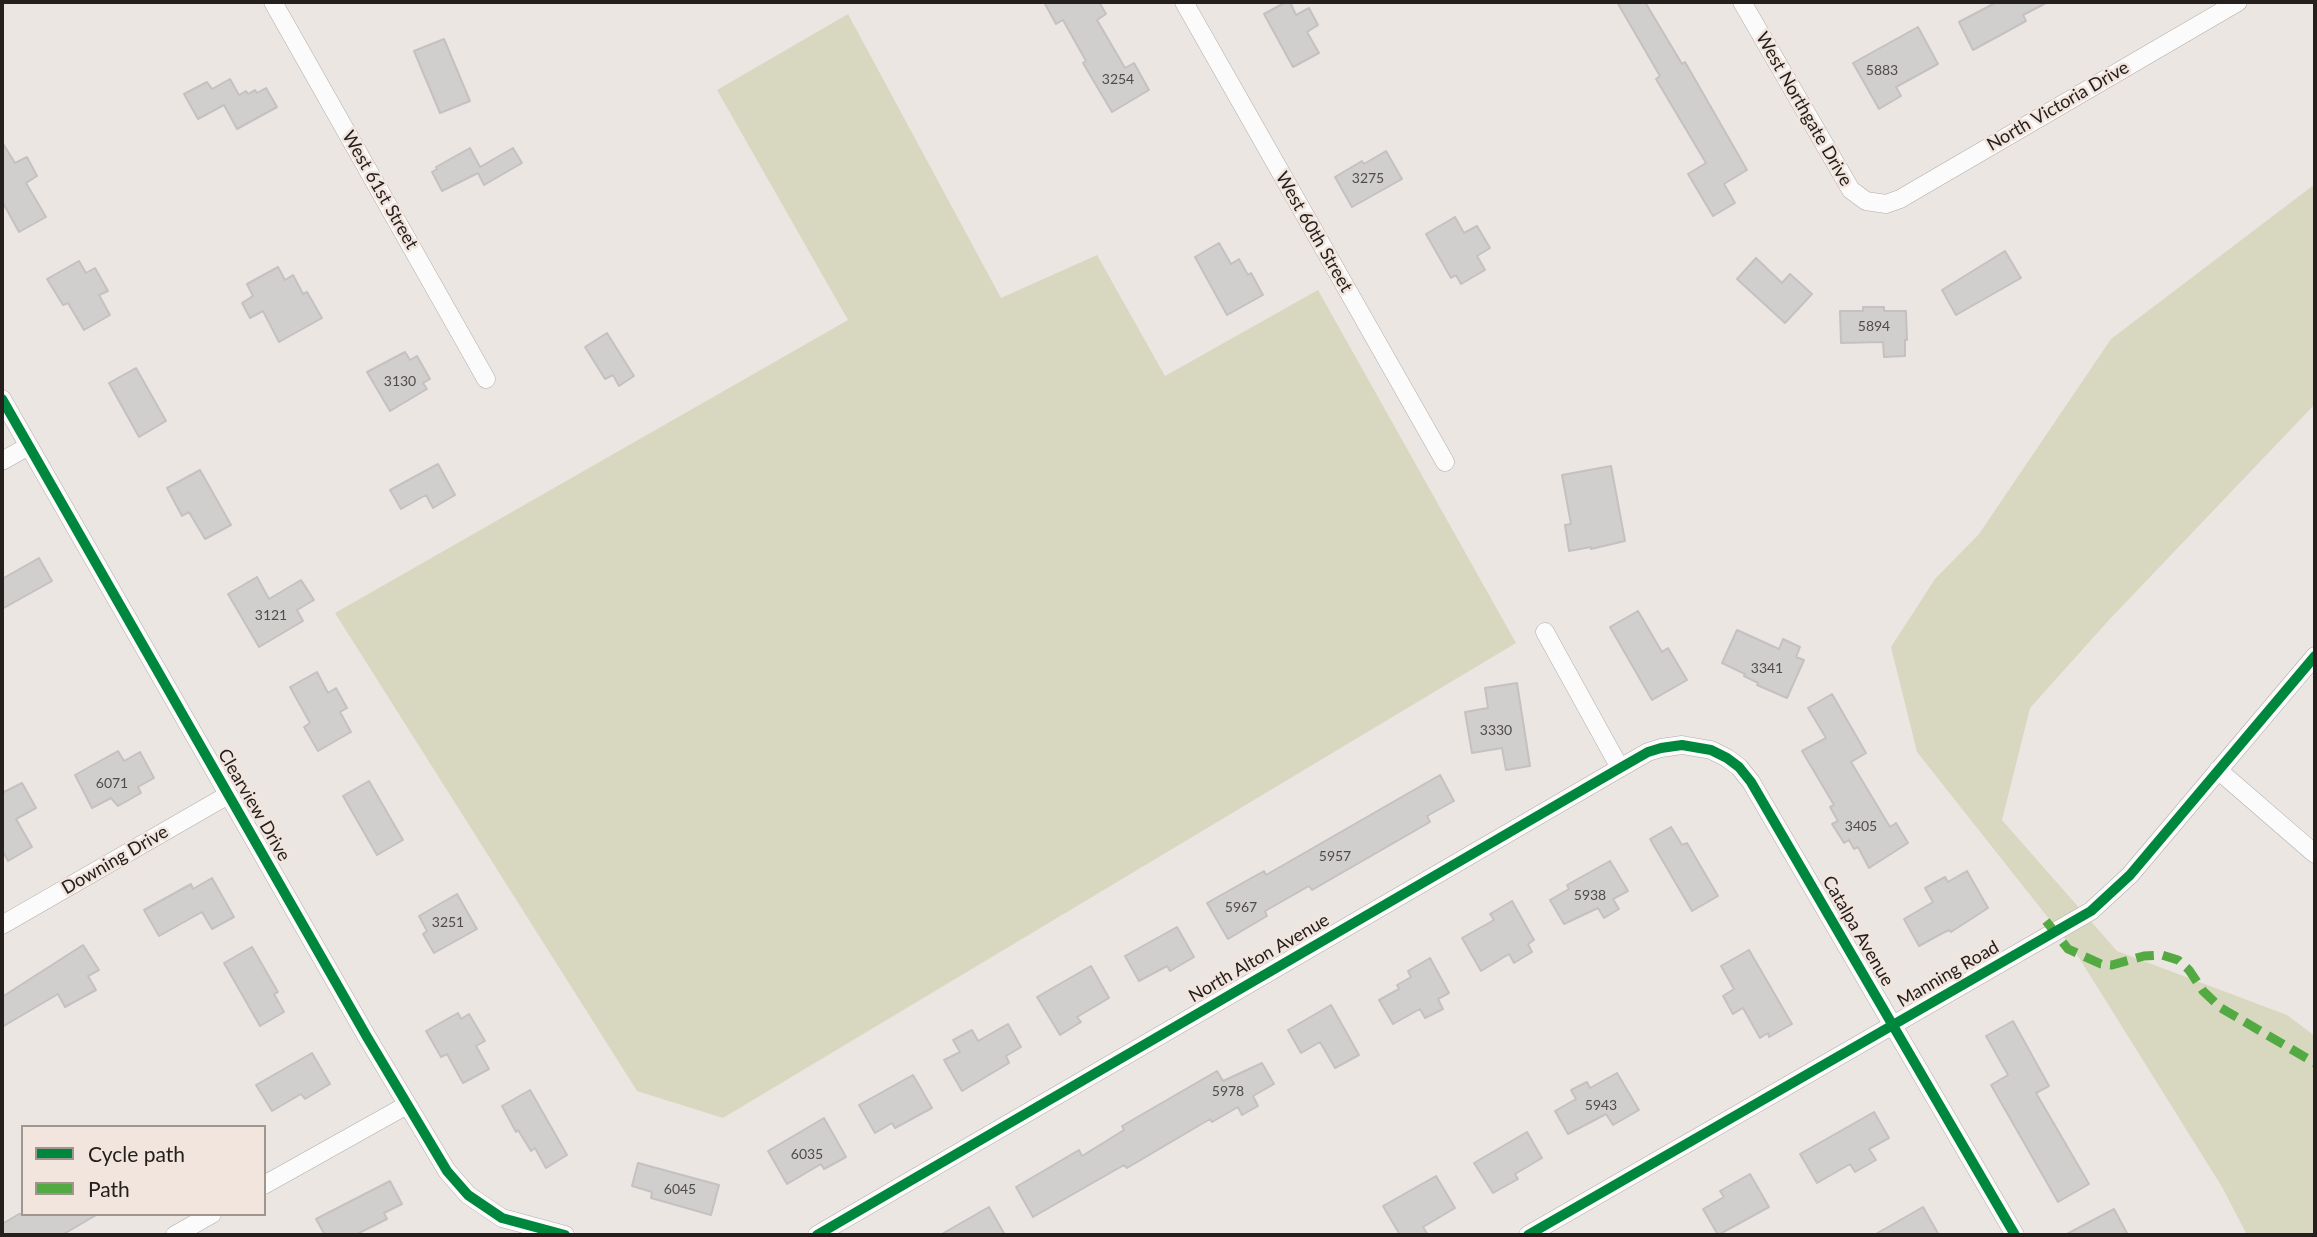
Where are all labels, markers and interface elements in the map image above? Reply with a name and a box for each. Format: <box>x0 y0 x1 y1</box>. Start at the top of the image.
street label: West Northgate Drive <box>1751 28 1857 190</box>
street label: North Victoria Drive <box>1983 57 2133 155</box>
house number: 5883 <box>1866 62 1898 78</box>
house number: 3254 <box>1102 71 1134 87</box>
street label: West 61st Street <box>337 127 423 253</box>
street label: West 60th Street <box>1271 168 1357 296</box>
house number: 3275 <box>1352 170 1384 186</box>
house number: 5894 <box>1858 318 1890 334</box>
house number: 3130 <box>384 373 416 389</box>
house number: 3121 <box>255 607 287 623</box>
house number: 3341 <box>1751 660 1783 676</box>
house number: 3330 <box>1480 722 1512 738</box>
street label: Clearview Drive <box>213 745 295 865</box>
house number: 6071 <box>96 775 128 791</box>
house number: 3405 <box>1845 818 1877 834</box>
street label: Downing Drive <box>58 821 172 899</box>
house number: 5957 <box>1319 848 1351 864</box>
street label: Catalpa Avenue <box>1818 872 1898 990</box>
house number: 5938 <box>1574 887 1606 903</box>
house number: 5967 <box>1225 899 1257 915</box>
street label: North Alton Avenue <box>1185 909 1333 1007</box>
house number: 3251 <box>432 914 464 930</box>
street label: Manning Road <box>1893 936 2003 1012</box>
house number: 5978 <box>1212 1083 1244 1099</box>
house number: 5943 <box>1585 1097 1617 1113</box>
legend <box>21 1125 266 1216</box>
text: Cycle path <box>88 1141 185 1166</box>
house number: 6035 <box>791 1146 823 1162</box>
text: Path <box>88 1176 130 1201</box>
house number: 6045 <box>664 1181 696 1197</box>

